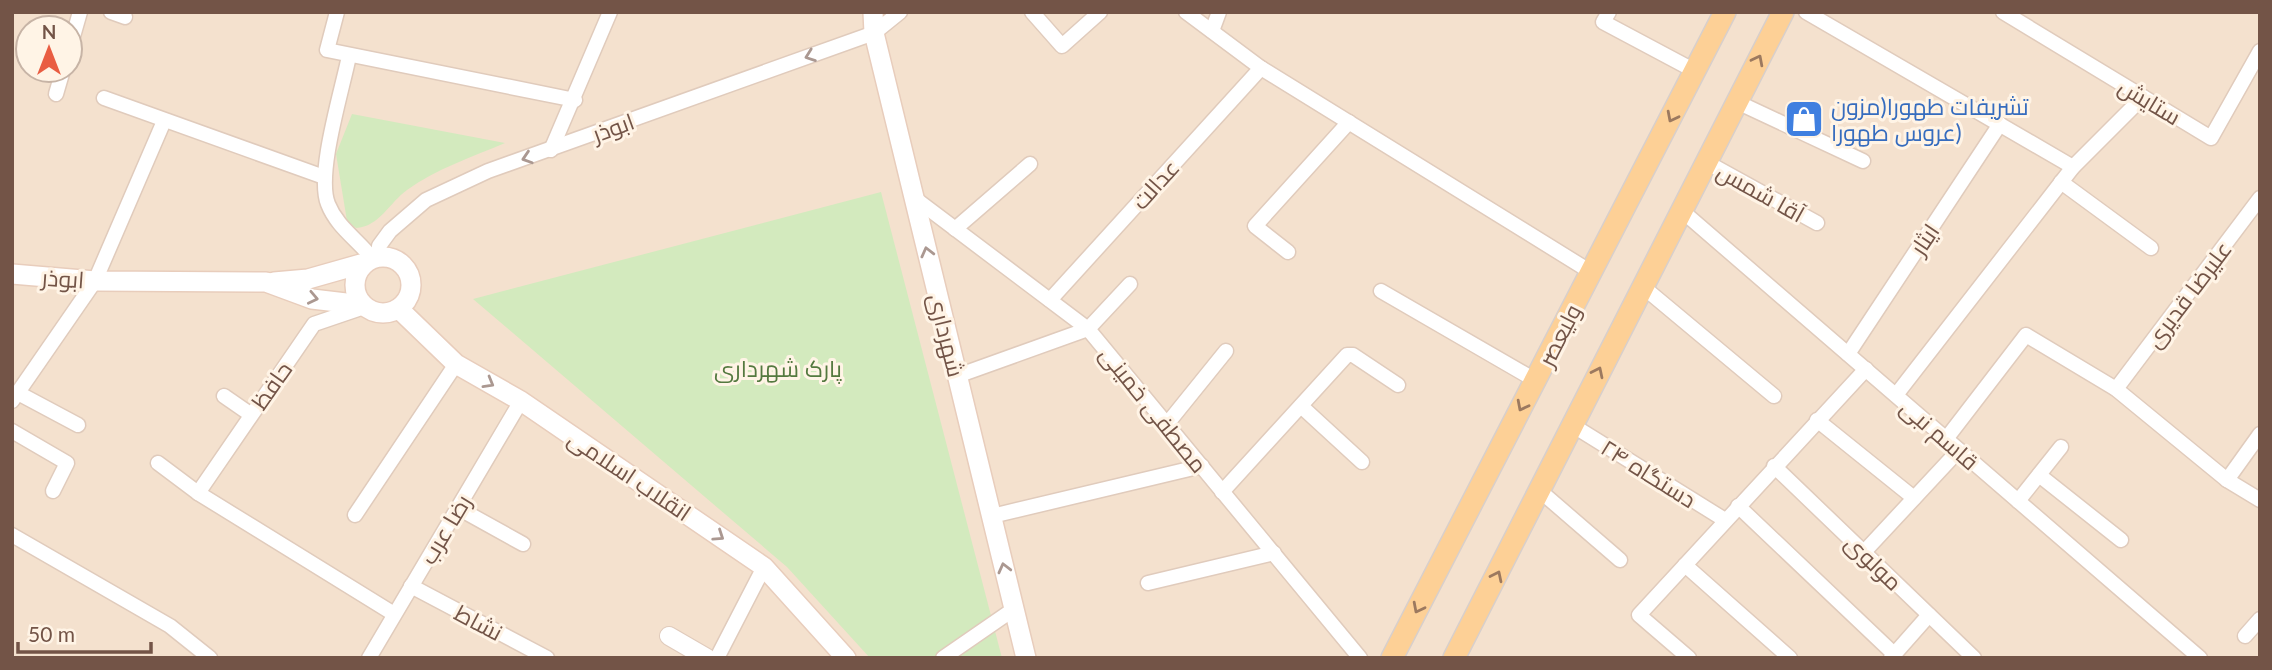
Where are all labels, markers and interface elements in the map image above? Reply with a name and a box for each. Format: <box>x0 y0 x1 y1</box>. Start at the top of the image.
north arrow <box>14 14 84 84</box>
text: N <box>42 20 56 43</box>
one-way arrow <box>804 48 816 62</box>
one-way arrow <box>1750 55 1764 67</box>
street label: ستایش <box>2113 72 2186 131</box>
place label: تشریفات طهورا(مزون عروس طهورا) <box>1831 92 2029 147</box>
shop icon: تشریفات طهورا(مزون عروس طهورا) <box>1783 98 1825 140</box>
street label: ابوذر <box>586 107 638 148</box>
one-way arrow <box>1666 109 1680 122</box>
one-way arrow <box>521 150 533 164</box>
street label: عدالت <box>1125 153 1185 215</box>
street label: آقا شمس <box>1712 156 1810 228</box>
street label: ایثار <box>1902 218 1945 262</box>
street label: علیرضا قدیری <box>2139 235 2238 353</box>
one-way arrow <box>920 246 935 258</box>
street label: ابوذر <box>39 262 85 293</box>
one-way arrow <box>307 289 319 304</box>
street label: شهرداری <box>922 290 971 380</box>
street label: ولیعصر <box>1531 299 1586 373</box>
street label: مصطفی خمینی <box>1094 340 1214 479</box>
park label: پارک شهرداری <box>714 354 842 384</box>
street label: حافظ <box>245 356 297 414</box>
one-way arrow <box>1590 367 1604 379</box>
one-way arrow <box>482 375 495 388</box>
street label: قاسم نبی <box>1893 393 1985 478</box>
one-way arrow <box>1517 399 1531 411</box>
street label: انقلاب اسلامی <box>563 424 697 527</box>
street label: ۲۴ دستگاه <box>1596 433 1702 513</box>
street label: رضا عرب <box>413 489 477 569</box>
one-way arrow <box>711 528 724 541</box>
street label: مولوی <box>1839 528 1908 597</box>
one-way arrow <box>998 562 1012 574</box>
one-way arrow <box>1489 571 1503 583</box>
street label: نشاط <box>450 598 508 646</box>
one-way arrow <box>1413 601 1426 613</box>
scale bar <box>18 610 150 654</box>
text: 50 m <box>28 621 75 646</box>

